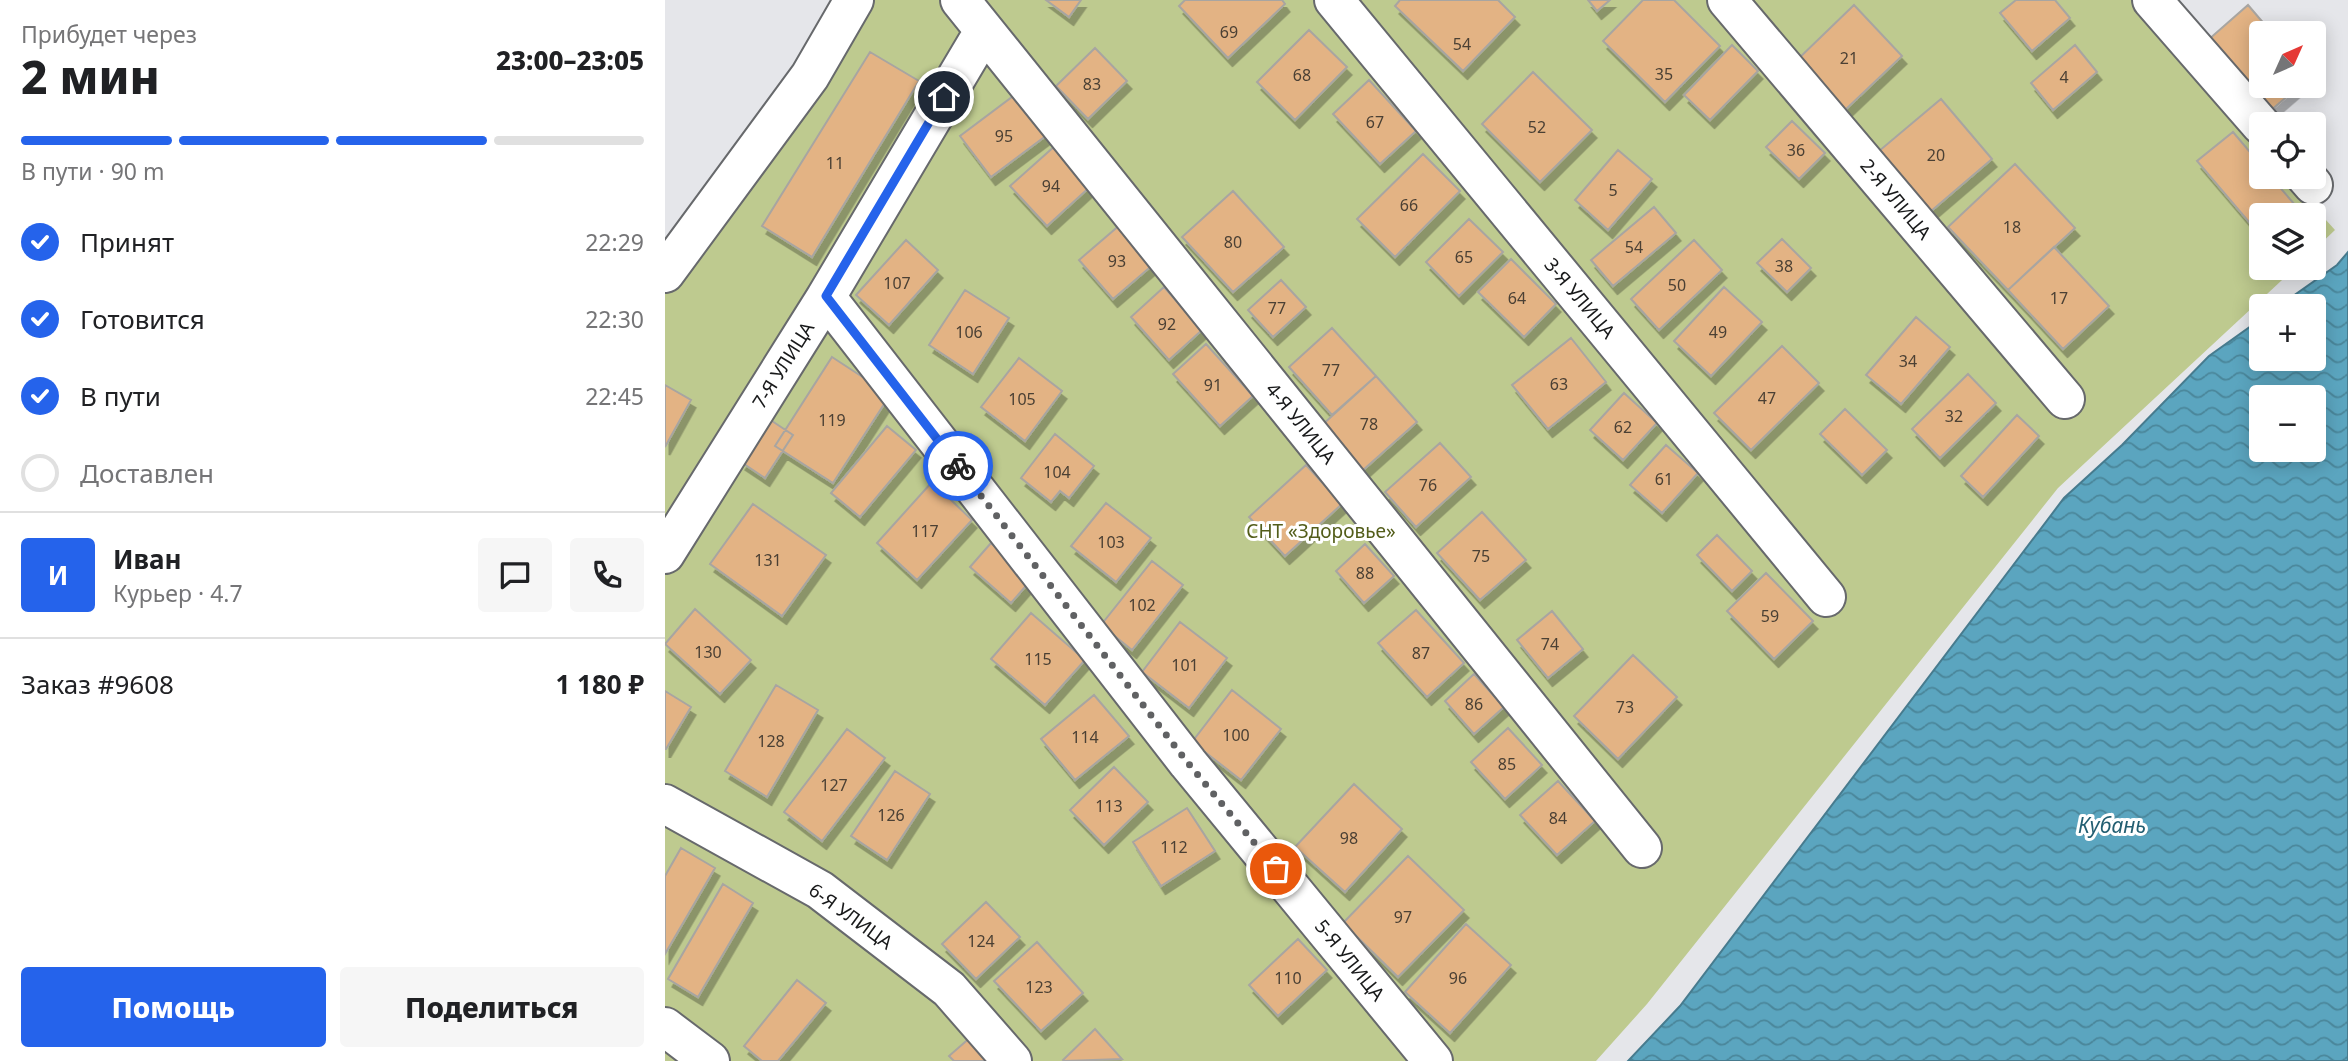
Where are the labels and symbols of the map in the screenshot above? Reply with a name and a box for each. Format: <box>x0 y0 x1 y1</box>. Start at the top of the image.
house number: 69 <box>1220 21 1238 43</box>
north arrow <box>2249 21 2326 98</box>
house number: 54 <box>1453 33 1471 55</box>
house number: 21 <box>1840 47 1858 69</box>
house number: 35 <box>1655 63 1673 85</box>
house number: 68 <box>1293 64 1311 86</box>
house number: 4 <box>2059 66 2069 88</box>
pin <box>914 67 974 127</box>
house number: 83 <box>1083 73 1101 95</box>
house number: 67 <box>1366 111 1384 133</box>
house number: 52 <box>1528 116 1546 138</box>
house number: 95 <box>995 125 1013 147</box>
house number: 36 <box>1787 139 1805 161</box>
house number: 20 <box>1927 144 1945 166</box>
house number: 11 <box>826 152 844 174</box>
street label: 2-Я УЛИЦА <box>1855 153 1938 246</box>
house number: 94 <box>1042 175 1060 197</box>
house number: 5 <box>1608 179 1618 201</box>
house number: 66 <box>1400 194 1418 216</box>
house number: 18 <box>2003 216 2021 238</box>
house number: 80 <box>1224 231 1242 253</box>
house number: 54 <box>1625 236 1643 258</box>
house number: 65 <box>1455 246 1473 268</box>
house number: 93 <box>1108 250 1126 272</box>
street label: 3-Я УЛИЦА <box>1539 252 1622 345</box>
house number: 38 <box>1775 255 1793 277</box>
house number: 107 <box>883 272 911 294</box>
house number: 50 <box>1668 274 1686 296</box>
house number: 64 <box>1508 287 1526 309</box>
house number: 17 <box>2050 287 2068 309</box>
house number: 77 <box>1268 297 1286 319</box>
house number: 92 <box>1158 313 1176 335</box>
street label: 7-Я УЛИЦА <box>746 316 820 413</box>
house number: 106 <box>955 321 983 343</box>
house number: 49 <box>1709 321 1727 343</box>
house number: 34 <box>1899 350 1917 372</box>
house number: 77 <box>1322 359 1340 381</box>
house number: 63 <box>1550 373 1568 395</box>
house number: 91 <box>1204 374 1222 396</box>
street label: 4-Я УЛИЦА <box>1260 377 1342 470</box>
house number: 47 <box>1758 387 1776 409</box>
house number: 105 <box>1008 388 1036 410</box>
house number: 32 <box>1945 405 1963 427</box>
house number: 119 <box>818 409 846 431</box>
house number: 78 <box>1360 413 1378 435</box>
house number: 62 <box>1614 416 1632 438</box>
courier <box>923 431 993 501</box>
house number: 104 <box>1043 461 1071 483</box>
house number: 61 <box>1655 468 1673 490</box>
house number: 76 <box>1419 474 1437 496</box>
park label: СНТ «Здоровье» <box>1246 518 1396 544</box>
house number: 117 <box>911 520 939 542</box>
house number: 103 <box>1097 531 1125 553</box>
house number: 75 <box>1472 545 1490 567</box>
house number: 131 <box>754 549 782 571</box>
house number: 88 <box>1356 562 1374 584</box>
house number: 102 <box>1128 594 1156 616</box>
house number: 59 <box>1761 605 1779 627</box>
house number: 74 <box>1541 633 1559 655</box>
house number: 130 <box>694 641 722 663</box>
house number: 87 <box>1412 642 1430 664</box>
house number: 115 <box>1024 648 1052 670</box>
house number: 101 <box>1171 654 1199 676</box>
house number: 86 <box>1465 693 1483 715</box>
house number: 73 <box>1616 696 1634 718</box>
house number: 100 <box>1222 724 1250 746</box>
house number: 114 <box>1071 726 1099 748</box>
house number: 128 <box>757 730 785 752</box>
house number: 85 <box>1498 753 1516 775</box>
house number: 127 <box>820 774 848 796</box>
house number: 113 <box>1095 795 1123 817</box>
house number: 126 <box>877 804 905 826</box>
house number: 84 <box>1549 807 1567 829</box>
water label: Кубань <box>2078 811 2146 839</box>
house number: 98 <box>1340 827 1358 849</box>
house number: 112 <box>1160 836 1188 858</box>
pin <box>1246 839 1306 899</box>
street label: 6-Я УЛИЦА <box>804 877 899 956</box>
house number: 97 <box>1394 906 1412 928</box>
street label: 5-Я УЛИЦА <box>1309 914 1391 1007</box>
house number: 124 <box>967 930 995 952</box>
house number: 110 <box>1274 967 1302 989</box>
house number: 96 <box>1449 967 1467 989</box>
house number: 123 <box>1025 976 1053 998</box>

